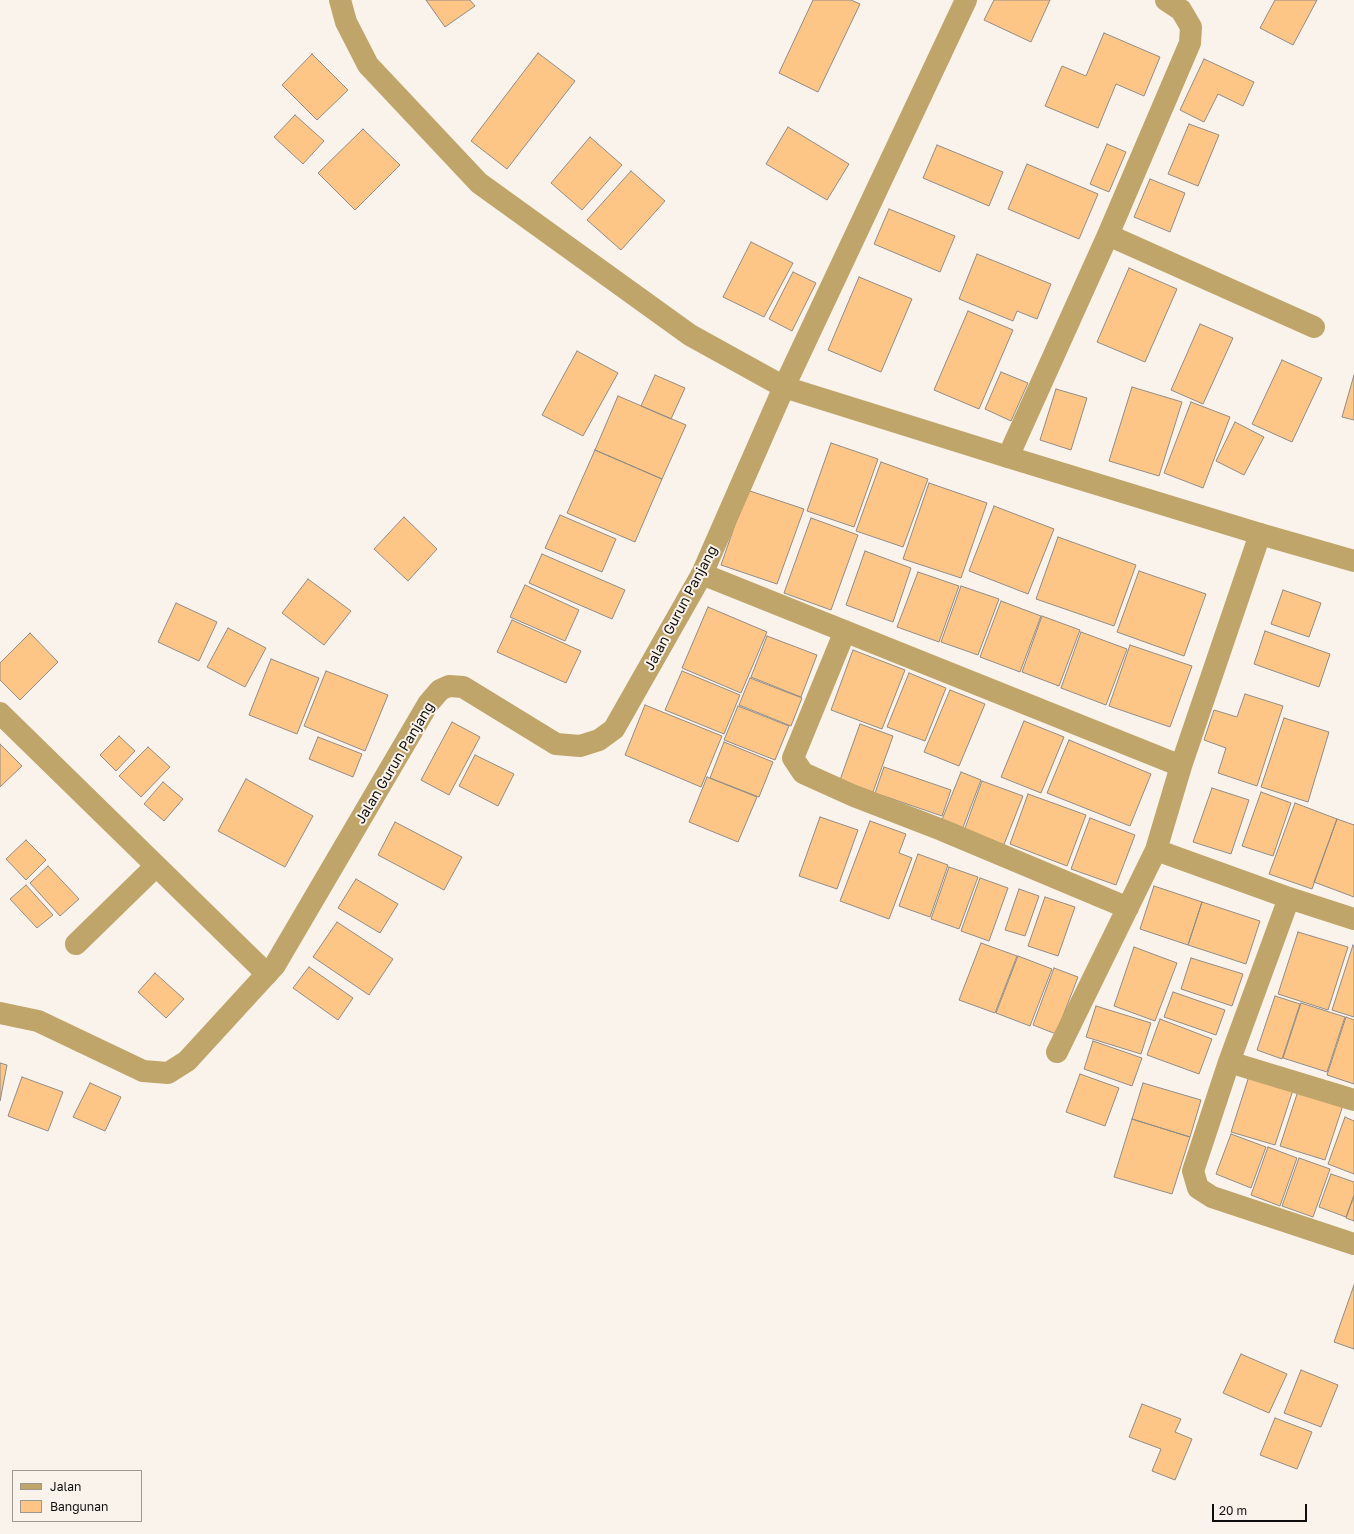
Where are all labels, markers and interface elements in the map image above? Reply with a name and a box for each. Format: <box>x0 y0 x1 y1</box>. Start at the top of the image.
street label: Jalan Gurun Panjang <box>641 543 721 673</box>
street label: Jalan Gurun Panjang <box>352 699 438 827</box>
legend <box>12 1470 142 1522</box>
text: Jalan <box>50 1479 81 1494</box>
scale bar <box>1214 1496 1309 1522</box>
text: Bangunan <box>50 1499 108 1514</box>
text: 20 m <box>1219 1503 1247 1518</box>

